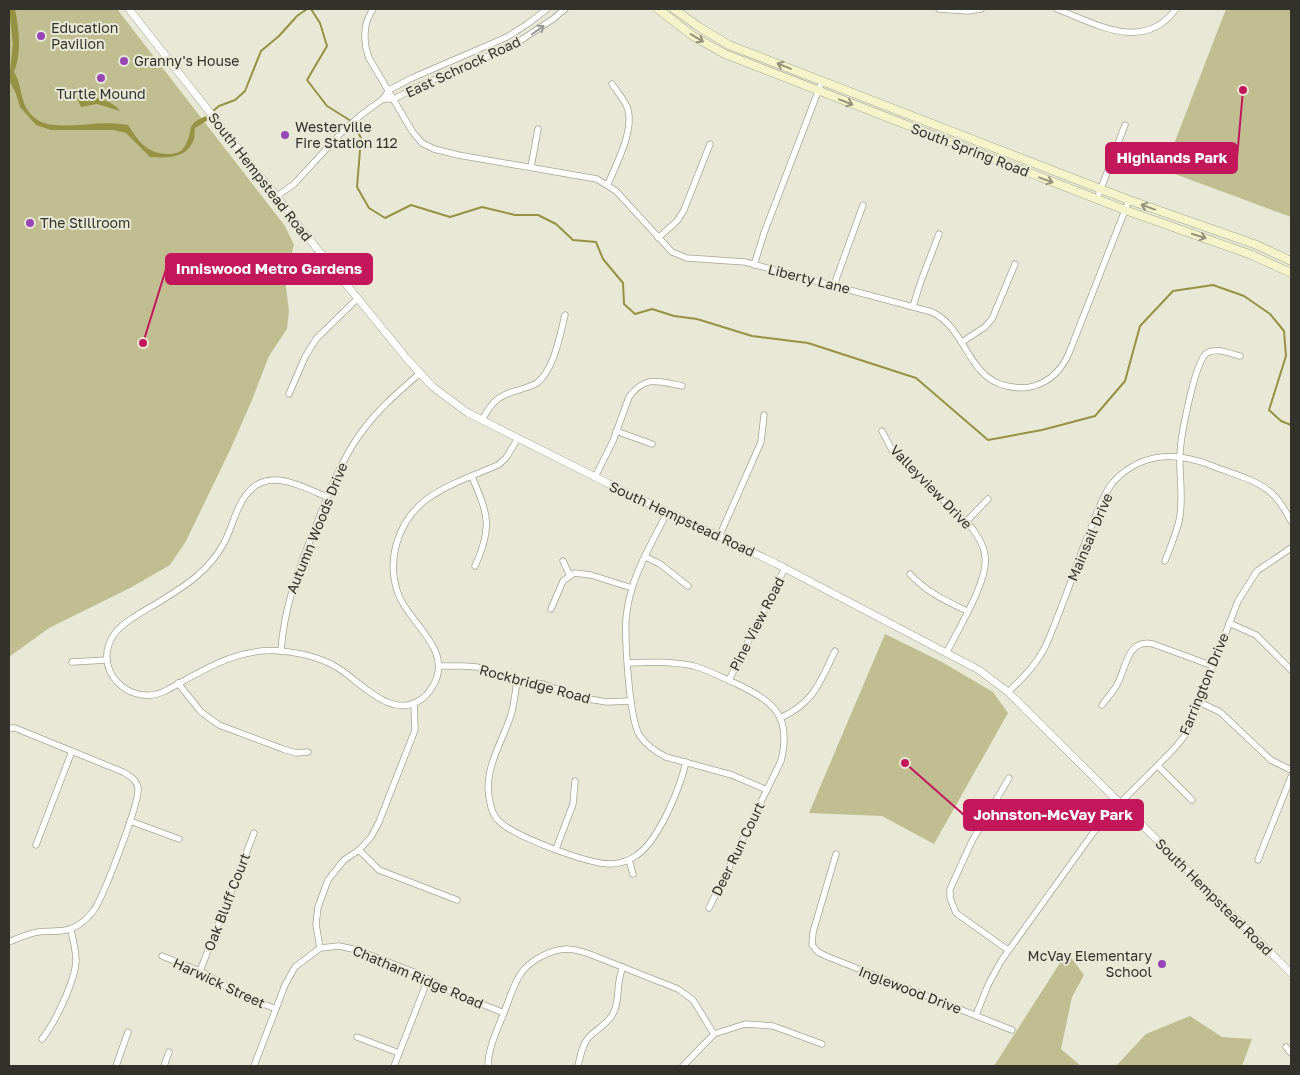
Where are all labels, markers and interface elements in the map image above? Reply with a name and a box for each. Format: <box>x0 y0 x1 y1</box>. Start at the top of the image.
place label: Education Pavilion <box>51 19 118 52</box>
one-way arrow <box>531 25 545 35</box>
marker: Education Pavilion <box>35 30 47 42</box>
street label: East Schrock Road <box>403 32 523 101</box>
one-way arrow <box>690 33 704 44</box>
place label: Granny's House <box>134 52 240 69</box>
marker: Granny's House <box>118 55 130 67</box>
one-way arrow <box>777 61 792 70</box>
marker: Turtle Mound <box>95 72 107 84</box>
place label: Turtle Mound <box>56 85 146 102</box>
one-way arrow <box>838 98 853 107</box>
street label: South Hempstead Road <box>205 109 316 244</box>
place label: Westerville Fire Station 112 <box>295 118 398 151</box>
street label: South Spring Road <box>909 119 1032 180</box>
marker: Westerville Fire Station 112 <box>279 129 291 141</box>
callout: Highlands Park <box>1106 143 1237 173</box>
text: Highlands Park <box>1116 148 1228 166</box>
one-way arrow <box>1038 176 1054 185</box>
one-way arrow <box>1140 202 1156 211</box>
place label: The Stillroom <box>40 214 130 231</box>
marker: The Stillroom <box>24 217 36 229</box>
one-way arrow <box>1191 232 1207 242</box>
callout: Inniswood Metro Gardens <box>166 254 372 284</box>
text: Inniswood Metro Gardens <box>176 259 362 277</box>
street label: Liberty Lane <box>766 260 852 297</box>
street label: Valleyview Drive <box>887 441 976 532</box>
street label: Autumn Woods Drive <box>282 460 351 596</box>
street label: South Hempstead Road <box>607 477 758 560</box>
street label: Mainsail Drive <box>1063 490 1116 583</box>
street label: Pine View Road <box>726 574 788 674</box>
street label: Farrington Drive <box>1175 630 1232 737</box>
street label: Rockbridge Road <box>478 661 593 707</box>
street label: Deer Run Court <box>707 799 768 899</box>
callout: Johnston-McVay Park <box>964 800 1143 830</box>
text: Johnston-McVay Park <box>973 805 1133 823</box>
street label: South Hempstead Road <box>1152 835 1276 959</box>
street label: Oak Bluff Court <box>200 850 253 953</box>
street label: Chatham Ridge Road <box>350 941 486 1012</box>
place label: McVay Elementary School <box>1028 947 1152 980</box>
street label: Harwick Street <box>170 954 268 1011</box>
marker: McVay Elementary School <box>1156 958 1168 970</box>
street label: Inglewood Drive <box>856 962 964 1017</box>

